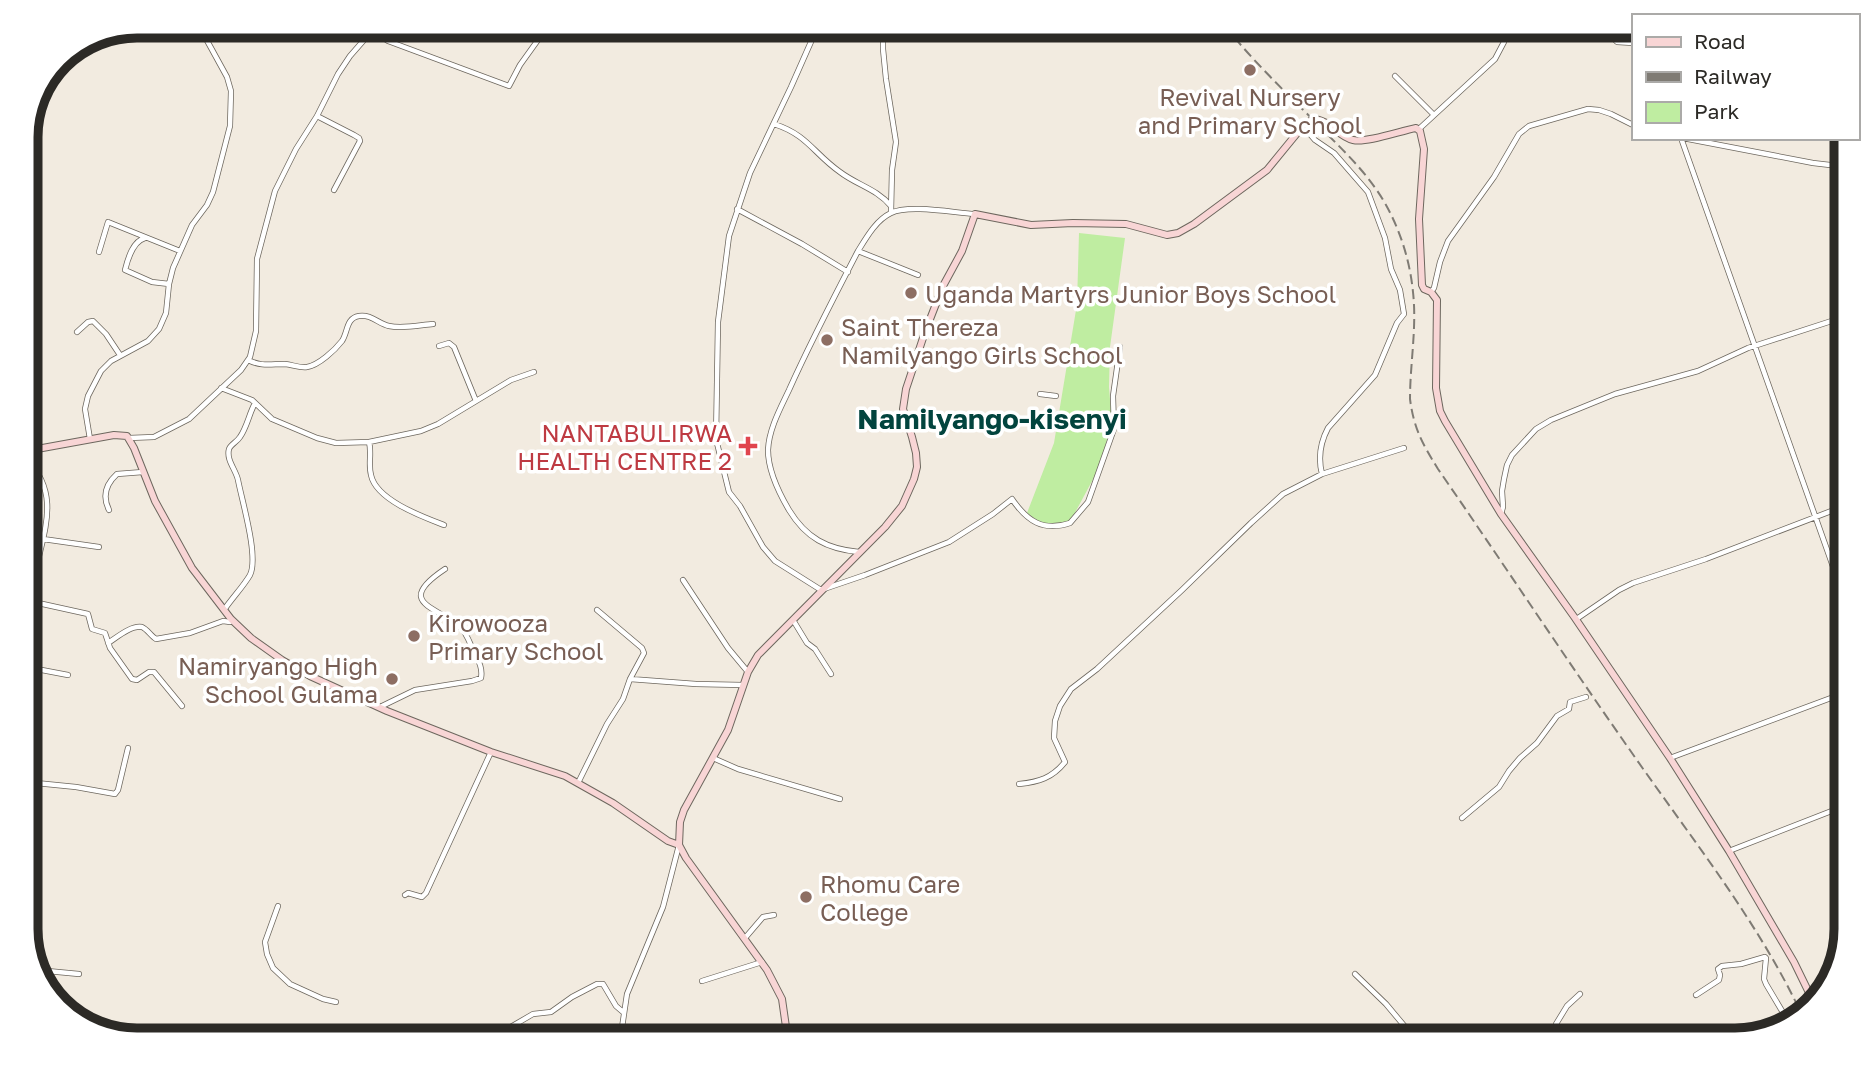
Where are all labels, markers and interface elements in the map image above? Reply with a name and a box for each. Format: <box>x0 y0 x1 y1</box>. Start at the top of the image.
legend <box>1632 14 1859 140</box>
text: Road <box>1694 28 1745 54</box>
marker: Revival Nursery and Primary School <box>1242 62 1258 78</box>
text: Railway <box>1694 63 1772 89</box>
place label: Revival Nursery and Primary School <box>1138 82 1362 139</box>
text: Park <box>1694 98 1740 124</box>
place label: Uganda Martyrs Junior Boys School <box>925 279 1336 308</box>
marker: Uganda Martyrs Junior Boys School <box>903 285 919 301</box>
place label: Saint Thereza Namilyango Girls School <box>841 312 1123 369</box>
marker: Saint Thereza Namilyango Girls School <box>819 332 835 348</box>
district label: Namilyango-kisenyi <box>857 402 1127 435</box>
place label: NANTABULIRWA HEALTH CENTRE 2 <box>517 418 732 475</box>
marker: NANTABULIRWA HEALTH CENTRE 2 <box>738 436 758 456</box>
place label: Kirowooza Primary School <box>428 608 604 665</box>
marker: Kirowooza Primary School <box>406 628 422 644</box>
place label: Namiryango High School Gulama <box>178 651 378 708</box>
marker: Namiryango High School Gulama <box>384 671 400 687</box>
place label: Rhomu Care College <box>820 869 960 926</box>
marker: Rhomu Care College <box>798 889 814 905</box>

